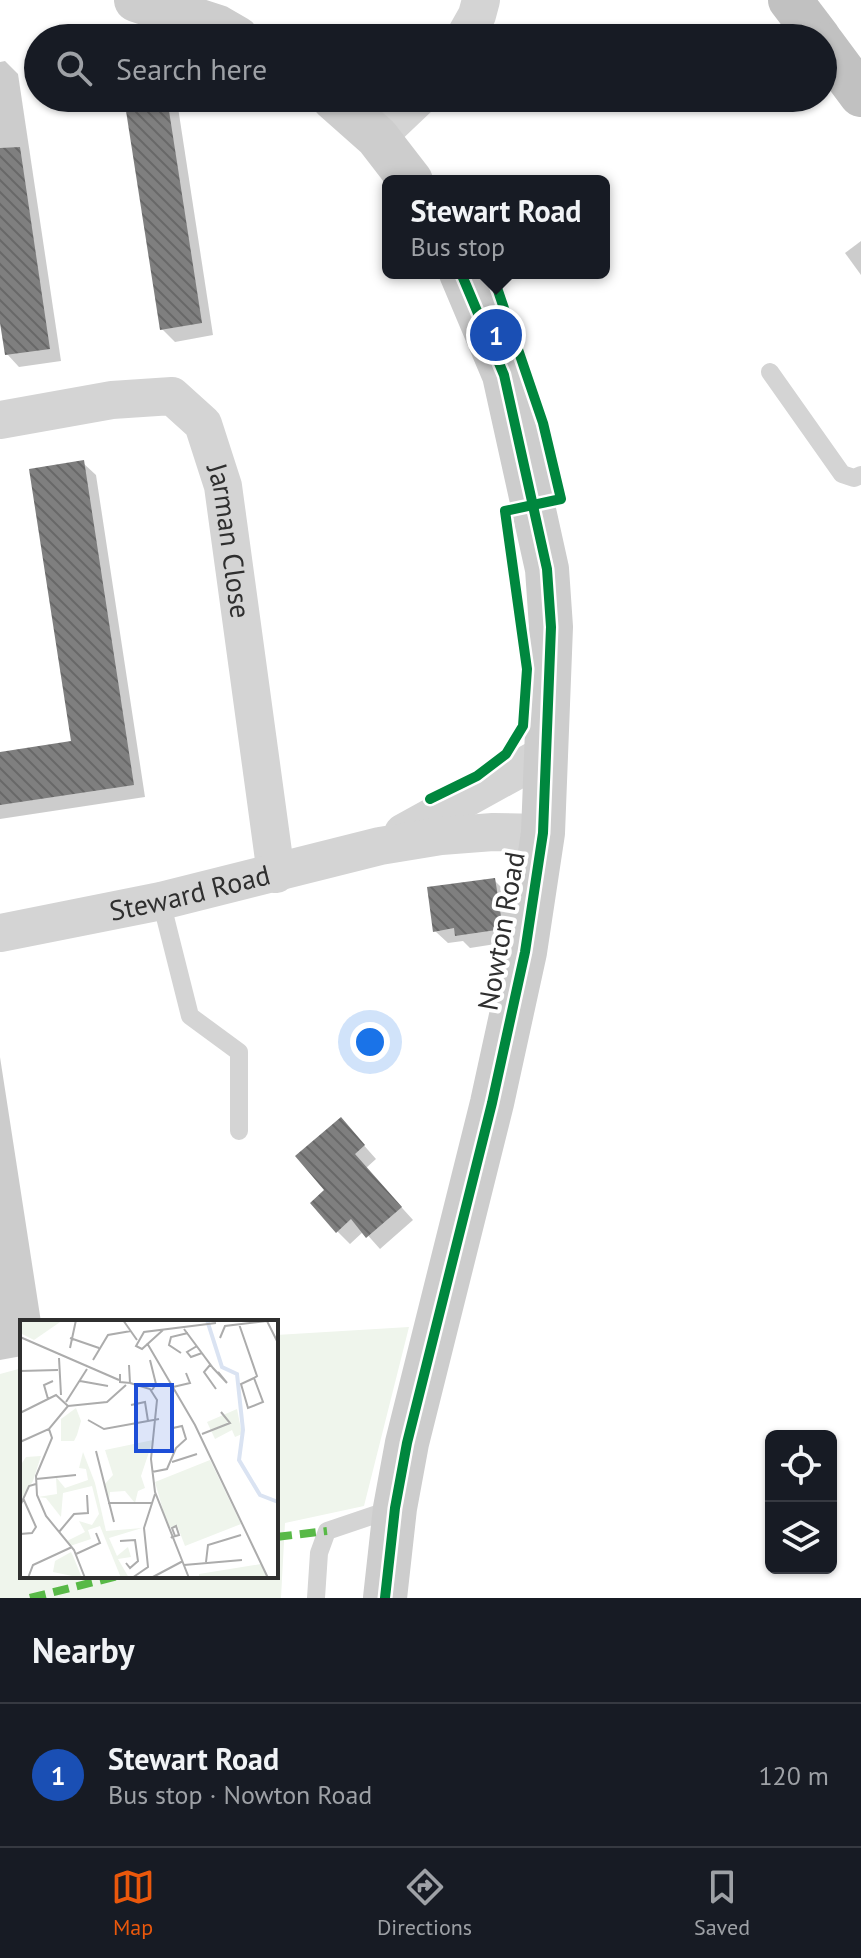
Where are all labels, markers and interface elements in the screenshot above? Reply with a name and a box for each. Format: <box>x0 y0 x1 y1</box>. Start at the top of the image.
search box <box>24 24 837 112</box>
icon: search <box>52 46 96 90</box>
text: Search here <box>116 49 267 88</box>
popup <box>382 175 610 279</box>
text: Stewart Road <box>410 191 582 230</box>
text: Bus stop <box>410 230 505 263</box>
pin: 1 <box>470 305 522 365</box>
street label: Jarman Close <box>199 457 260 621</box>
street label: Nowton Road <box>468 849 533 1013</box>
street label: Steward Road <box>106 855 274 929</box>
your location <box>350 1022 390 1062</box>
inset map <box>20 1320 278 1578</box>
map controls <box>765 1430 837 1574</box>
button: locate <box>765 1430 837 1502</box>
button: layers <box>765 1502 837 1574</box>
text: Nearby <box>32 1628 134 1672</box>
text: Stewart Road <box>108 1739 279 1778</box>
text: 1 <box>51 1759 65 1792</box>
text: 120 m <box>758 1759 829 1792</box>
text: Bus stop · Nowton Road <box>108 1778 372 1811</box>
tab: Map <box>111 1865 155 1941</box>
tab: Directions <box>377 1865 472 1941</box>
tab: Saved <box>694 1865 750 1941</box>

